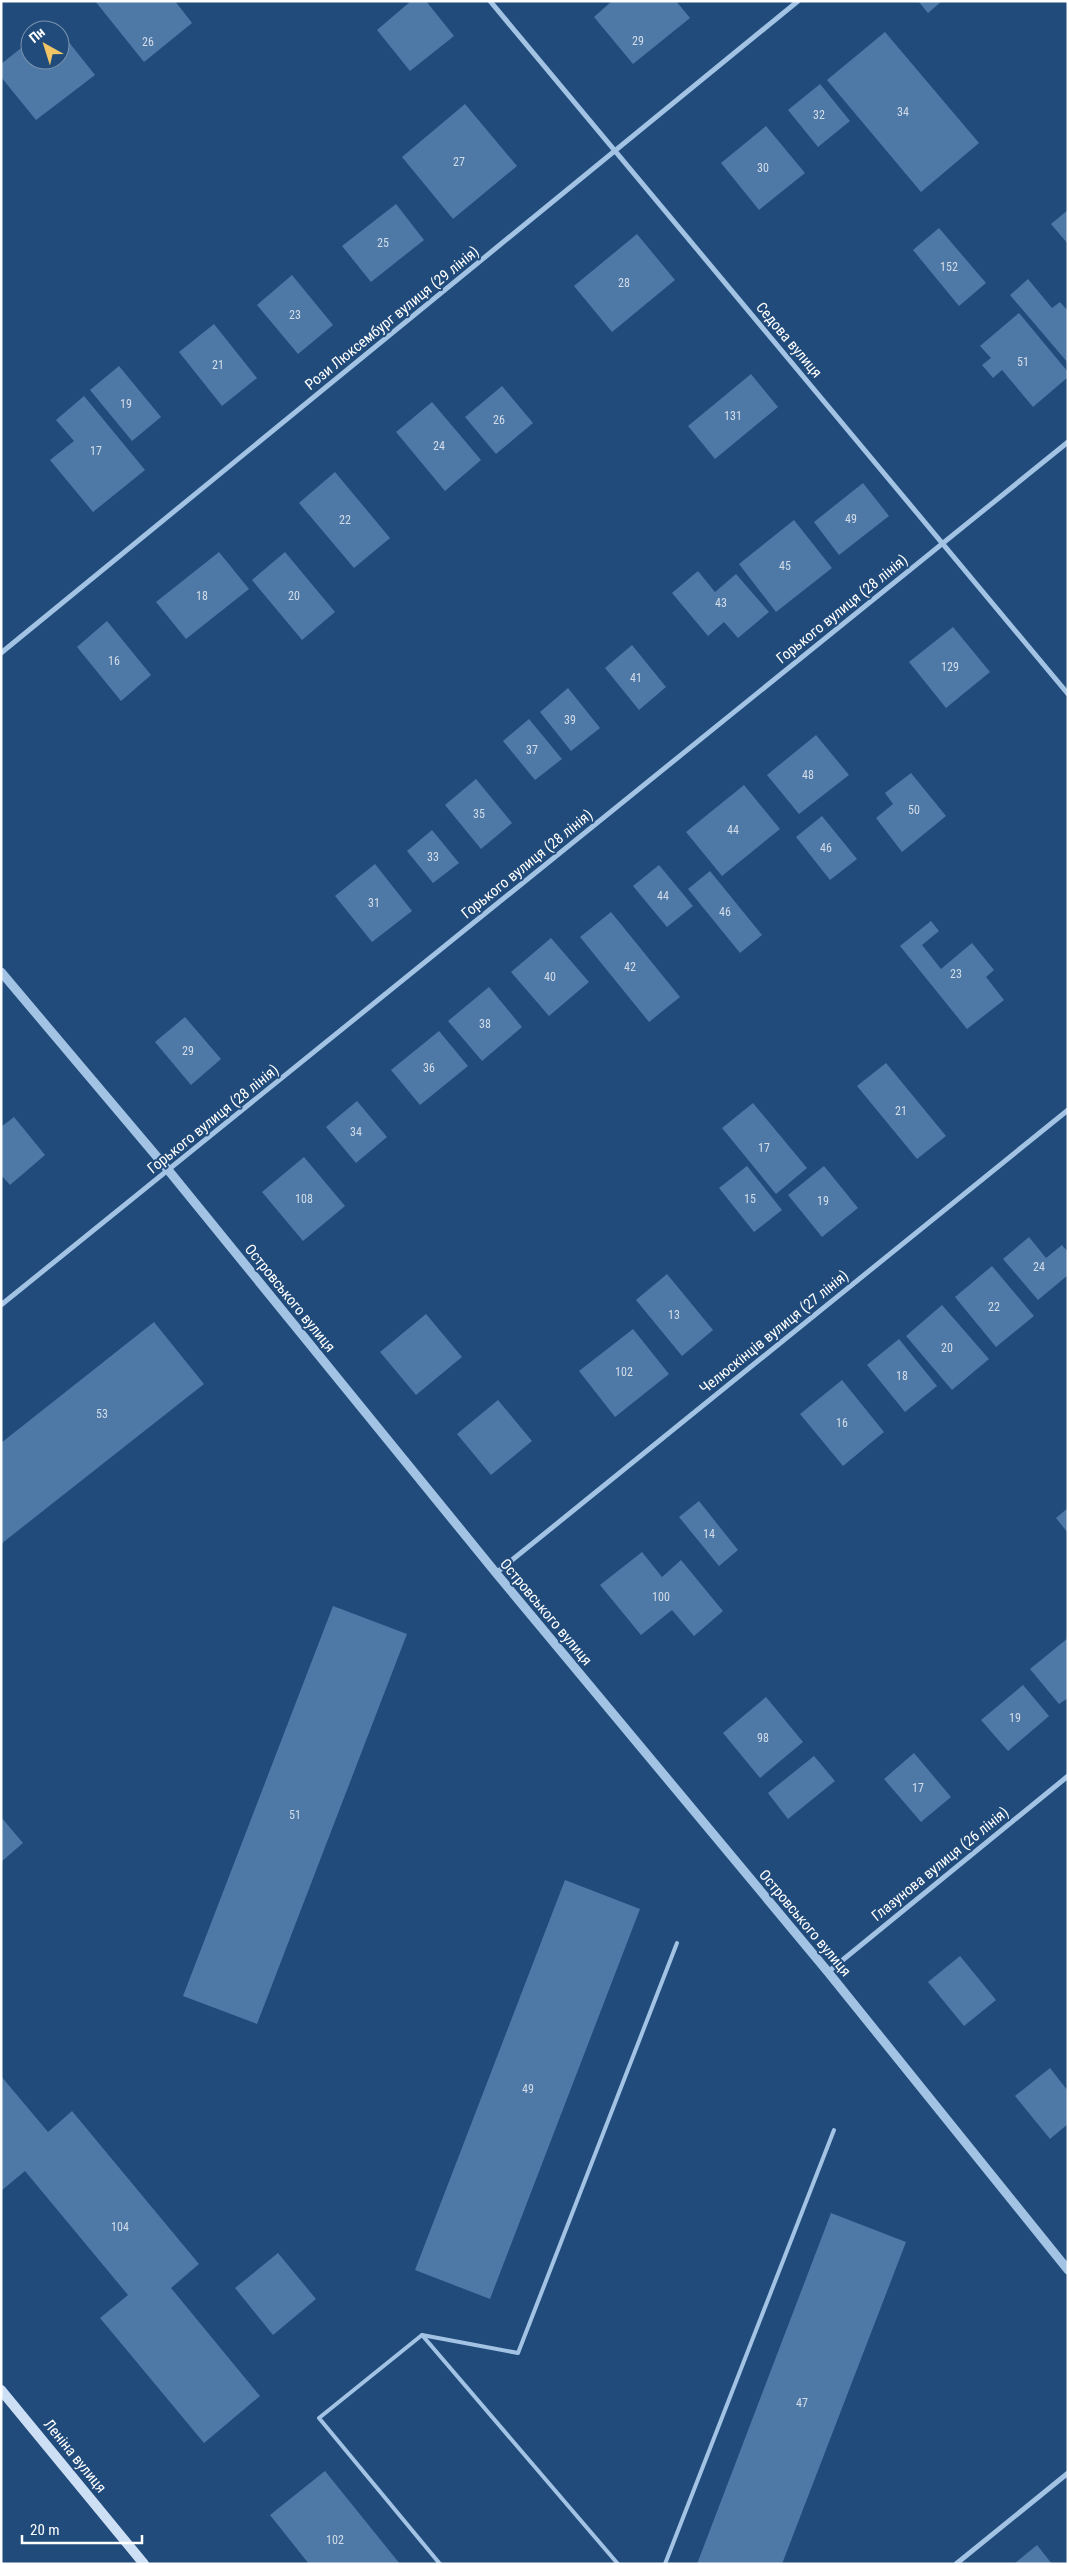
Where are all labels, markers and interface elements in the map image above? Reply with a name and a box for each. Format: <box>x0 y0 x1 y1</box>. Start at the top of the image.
north arrow <box>20 20 70 70</box>
text: Пн <box>26 24 48 46</box>
house number: 29 <box>632 34 644 48</box>
house number: 26 <box>142 35 154 49</box>
house number: 34 <box>897 105 909 119</box>
house number: 32 <box>813 108 825 122</box>
house number: 27 <box>453 155 465 169</box>
house number: 30 <box>757 161 769 175</box>
house number: 25 <box>377 236 389 250</box>
street label: Рози Люксембург вулиця (29 лiнiя) <box>301 242 483 394</box>
house number: 152 <box>940 260 958 274</box>
house number: 28 <box>618 276 630 290</box>
street label: Седова вулиця <box>752 299 826 381</box>
house number: 23 <box>289 308 301 322</box>
house number: 51 <box>1017 355 1029 369</box>
house number: 21 <box>212 358 224 372</box>
house number: 19 <box>120 397 132 411</box>
house number: 131 <box>724 409 742 423</box>
house number: 26 <box>493 413 505 427</box>
house number: 24 <box>433 439 445 453</box>
house number: 17 <box>90 444 102 458</box>
house number: 49 <box>845 512 857 526</box>
house number: 22 <box>339 513 351 527</box>
street label: Горького вулиця (28 лiнiя) <box>773 551 911 667</box>
house number: 45 <box>779 559 791 573</box>
house number: 18 <box>196 589 208 603</box>
house number: 20 <box>288 589 300 603</box>
house number: 43 <box>715 596 727 610</box>
house number: 16 <box>108 654 120 668</box>
house number: 129 <box>941 660 959 674</box>
house number: 41 <box>630 671 642 685</box>
house number: 39 <box>564 713 576 727</box>
house number: 37 <box>526 743 538 757</box>
house number: 48 <box>802 768 814 782</box>
house number: 50 <box>908 803 920 817</box>
street label: Горького вулиця (28 лiнiя) <box>458 806 596 922</box>
house number: 35 <box>473 807 485 821</box>
house number: 44 <box>727 823 739 837</box>
house number: 46 <box>820 841 832 855</box>
house number: 33 <box>427 850 439 864</box>
house number: 44 <box>657 889 669 903</box>
house number: 31 <box>368 896 380 910</box>
house number: 46 <box>719 905 731 919</box>
house number: 42 <box>624 960 636 974</box>
house number: 23 <box>950 967 962 981</box>
house number: 40 <box>544 970 556 984</box>
house number: 38 <box>479 1017 491 1031</box>
house number: 29 <box>182 1044 194 1058</box>
street label: Горького вулиця (28 лiнiя) <box>144 1061 282 1177</box>
house number: 36 <box>423 1061 435 1075</box>
house number: 21 <box>895 1104 907 1118</box>
house number: 34 <box>350 1125 362 1139</box>
house number: 17 <box>758 1141 770 1155</box>
house number: 108 <box>295 1192 313 1206</box>
house number: 15 <box>744 1192 756 1206</box>
house number: 19 <box>817 1194 829 1208</box>
street label: Островського вулиця <box>241 1240 339 1356</box>
house number: 24 <box>1033 1260 1045 1274</box>
street label: Челюскінців вулиця (27 лiнiя) <box>696 1266 852 1398</box>
house number: 22 <box>988 1300 1000 1314</box>
house number: 13 <box>668 1308 680 1322</box>
house number: 20 <box>941 1341 953 1355</box>
house number: 102 <box>615 1365 633 1379</box>
house number: 18 <box>896 1369 908 1383</box>
house number: 53 <box>96 1407 108 1421</box>
house number: 16 <box>836 1416 848 1430</box>
house number: 14 <box>703 1527 715 1541</box>
street label: Островського вулиця <box>496 1555 596 1669</box>
house number: 100 <box>652 1590 670 1604</box>
house number: 19 <box>1009 1711 1021 1725</box>
house number: 98 <box>757 1731 769 1745</box>
house number: 17 <box>912 1781 924 1795</box>
street label: Глазунова вулиця (26 лiнiя) <box>868 1803 1012 1925</box>
house number: 51 <box>289 1808 301 1822</box>
street label: Островського вулиця <box>755 1866 855 1980</box>
house number: 49 <box>522 2082 534 2096</box>
house number: 104 <box>111 2220 129 2234</box>
house number: 47 <box>796 2396 808 2410</box>
street label: Леніна вулиця <box>40 2416 110 2496</box>
scale bar <box>22 2512 142 2544</box>
text: 20 m <box>30 2521 60 2539</box>
house number: 102 <box>326 2533 344 2547</box>

